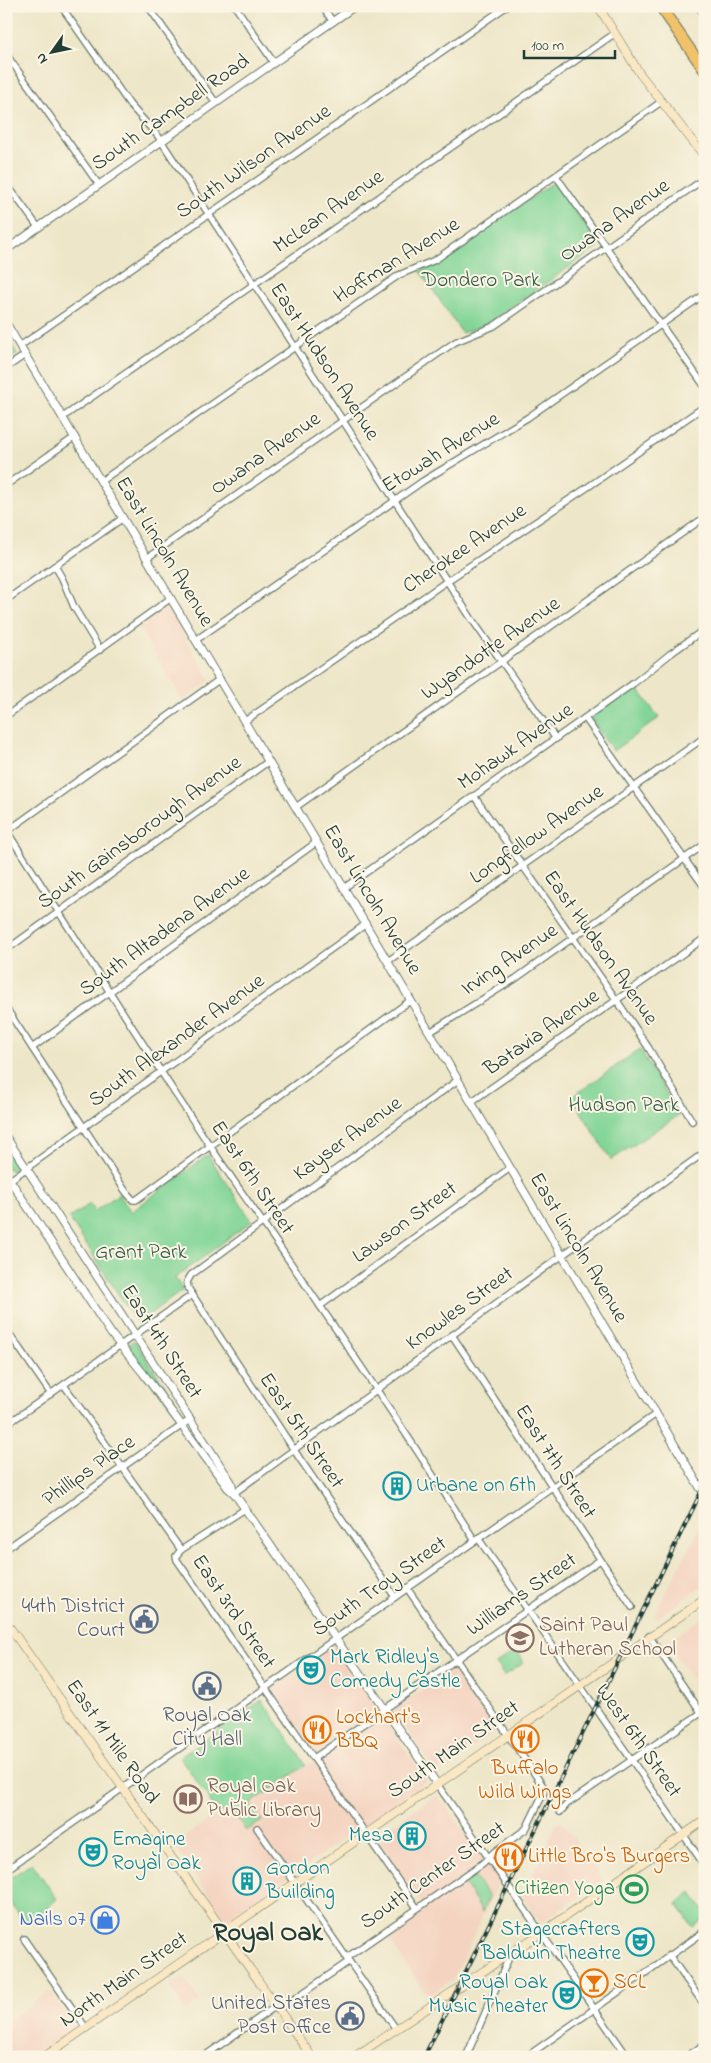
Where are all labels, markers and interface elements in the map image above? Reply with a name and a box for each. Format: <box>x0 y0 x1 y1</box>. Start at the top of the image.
north arrow <box>28 28 78 78</box>
scale bar <box>524 28 615 60</box>
text: 100 m <box>531 35 564 57</box>
street label: South Campbell Road <box>86 47 256 179</box>
text: N <box>31 49 54 68</box>
street label: South Wilson Avenue <box>170 97 338 227</box>
street label: McLean Avenue <box>268 162 391 261</box>
street label: Owana Avenue <box>554 171 677 270</box>
street label: Hoffman Avenue <box>328 210 466 312</box>
park label: Dondero Park <box>421 266 541 296</box>
street label: East Hudson Avenue <box>262 277 387 447</box>
street label: Owana Avenue <box>205 404 328 503</box>
street label: Etowah Avenue <box>376 405 506 501</box>
street label: East Lincoln Avenue <box>107 471 221 633</box>
street label: Cherokee Avenue <box>397 496 533 602</box>
street label: Wyandotte Avenue <box>415 589 568 710</box>
street label: Mohawk Avenue <box>452 696 580 798</box>
street label: South Gainsborough Avenue <box>32 748 250 919</box>
street label: Longfellow Avenue <box>464 777 612 894</box>
street label: East Lincoln Avenue <box>315 819 429 981</box>
street label: South Altadena Avenue <box>73 859 257 1004</box>
street label: East Hudson Avenue <box>535 864 665 1032</box>
street label: Irving Avenue <box>456 916 566 1005</box>
street label: South Alexander Avenue <box>83 966 272 1115</box>
street label: Batavia Avenue <box>477 982 606 1085</box>
street label: Kayser Avenue <box>287 1089 410 1190</box>
park label: Hudson Park <box>568 1091 680 1121</box>
street label: East 6th Street <box>203 1115 301 1241</box>
street label: East Lincoln Avenue <box>521 1167 635 1329</box>
street label: Lawson Street <box>346 1175 464 1271</box>
park label: Grant Park <box>95 1238 188 1268</box>
street label: Knowles Street <box>400 1260 520 1358</box>
street label: East 4th Street <box>113 1279 209 1405</box>
street label: East 5th Street <box>251 1367 351 1495</box>
street label: East 7th Street <box>507 1399 603 1525</box>
street label: Phillips Place <box>36 1428 142 1514</box>
building icon: Urbane on 6th <box>382 1471 412 1501</box>
place label: Urbane on 6th <box>416 1471 536 1501</box>
street label: South Troy Street <box>307 1529 454 1646</box>
street label: Williams Street <box>461 1546 583 1644</box>
street label: East 3rd Street <box>184 1549 282 1675</box>
place label: 44th District Court <box>22 1592 125 1646</box>
public building icon: 44th District Court <box>129 1604 159 1634</box>
place label: Saint Paul Lutheran School <box>539 1611 676 1665</box>
school or university icon: Saint Paul Lutheran School <box>505 1623 535 1653</box>
place label: Mark Ridley's Comedy Castle <box>330 1643 461 1699</box>
theatre icon: Mark Ridley's Comedy Castle <box>296 1655 326 1685</box>
public building icon: Royal Oak City Hall <box>192 1671 222 1701</box>
street label: East 11 Mile Road <box>58 1674 166 1811</box>
street label: West 6th Street <box>588 1678 688 1804</box>
street label: South Main Street <box>382 1693 526 1807</box>
place label: Royal Oak City Hall <box>163 1701 252 1757</box>
place label: Lockhart's BBQ <box>335 1703 421 1757</box>
restaurant icon: Lockhart's BBQ <box>302 1715 332 1745</box>
restaurant icon: Buffalo Wild Wings <box>510 1724 540 1754</box>
place label: Buffalo Wild Wings <box>478 1754 572 1810</box>
place label: Royal Oak Public Library <box>207 1772 321 1828</box>
library icon: Royal Oak Public Library <box>173 1784 203 1814</box>
street label: South Center Street <box>354 1815 512 1937</box>
place label: Mesa <box>349 1821 393 1851</box>
building icon: Mesa <box>397 1821 427 1851</box>
place label: Emagine Royal Oak <box>112 1825 201 1881</box>
theatre icon: Emagine Royal Oak <box>78 1837 108 1867</box>
restaurant icon: Little Bro's Burgers <box>494 1842 524 1872</box>
place label: Little Bro's Burgers <box>528 1842 690 1874</box>
place label: Gordon Building <box>265 1854 335 1910</box>
building icon: Gordon Building <box>232 1866 262 1896</box>
place label: Citizen Yoga <box>514 1874 615 1906</box>
sports icon: Citizen Yoga <box>619 1874 649 1904</box>
place label: Nails 07 <box>20 1905 86 1935</box>
shop icon: Nails 07 <box>90 1905 120 1935</box>
district label: Royal Oak <box>213 1915 323 1953</box>
place label: Stagecrafters Baldwin Theatre <box>480 1915 622 1969</box>
street label: North Main Street <box>54 1925 194 2035</box>
theatre icon: Stagecrafters Baldwin Theatre <box>625 1927 655 1957</box>
place label: Royal Oak Music Theater <box>429 1968 549 2022</box>
bar icon: SCL <box>579 1968 609 1998</box>
place label: SCL <box>613 1968 646 1998</box>
theatre icon: Royal Oak Music Theater <box>552 1980 582 2010</box>
place label: United States Post Office <box>211 1989 332 2043</box>
public building icon: United States Post Office <box>335 2001 365 2031</box>

